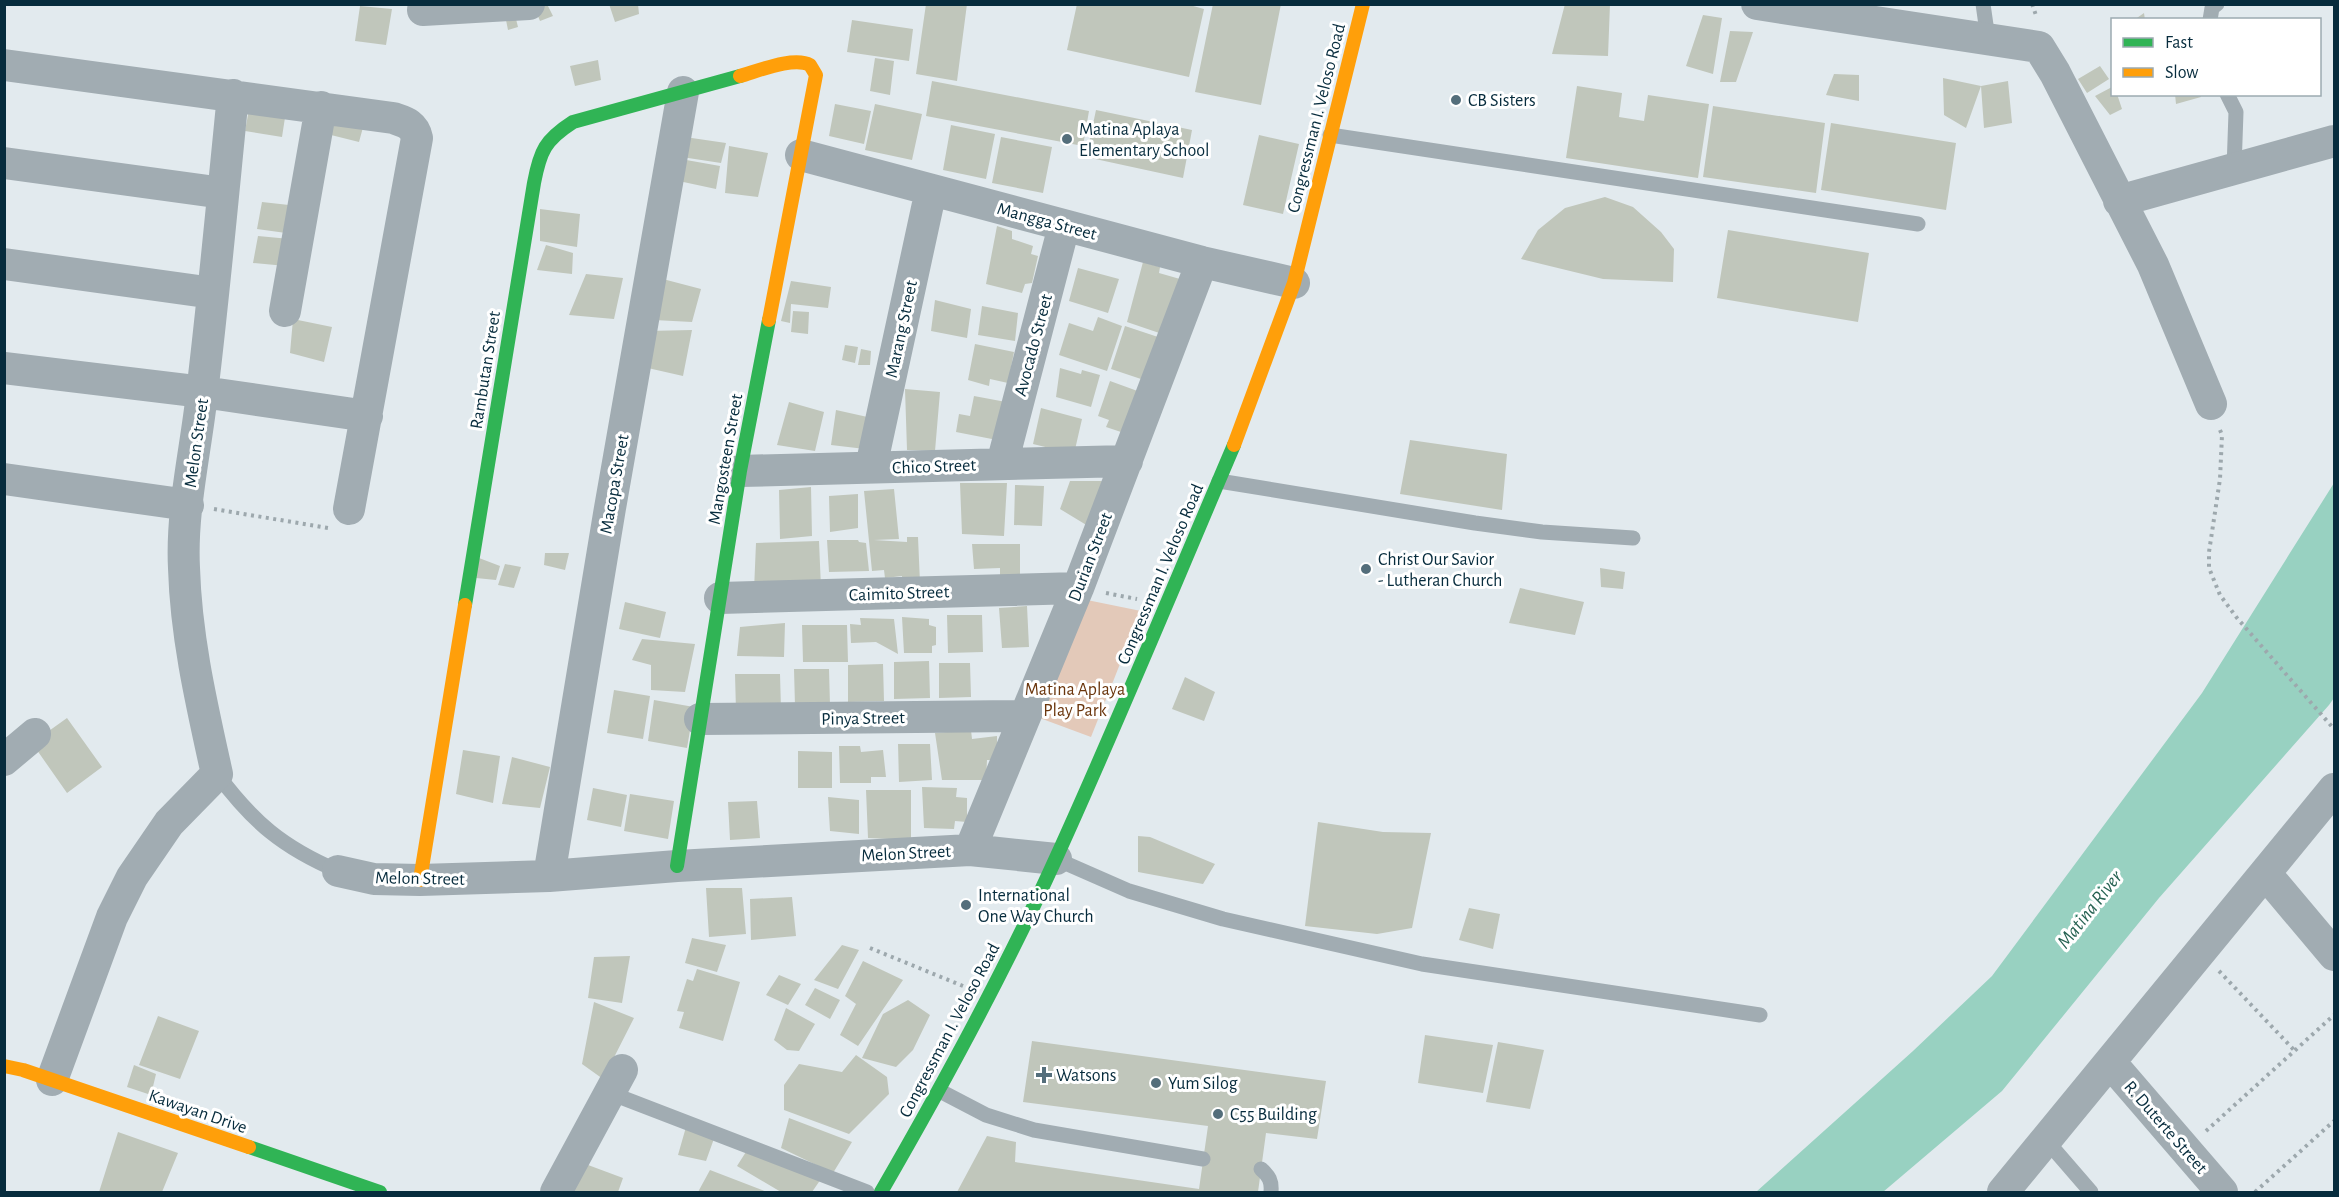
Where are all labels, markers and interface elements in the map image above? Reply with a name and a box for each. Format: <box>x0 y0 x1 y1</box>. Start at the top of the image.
legend <box>2111 18 2321 96</box>
street label: Congressman I. Veloso Road <box>1285 22 1349 215</box>
text: Fast <box>2165 34 2193 52</box>
text: Slow <box>2165 64 2198 82</box>
place label: CB Sisters <box>1468 92 1536 110</box>
marker: CB Sisters <box>1449 93 1463 107</box>
place label: Matina Aplaya Elementary School <box>1079 121 1210 160</box>
marker: Matina Aplaya Elementary School <box>1060 132 1074 146</box>
street label: Mangga Street <box>995 200 1099 244</box>
street label: Marang Street <box>883 279 921 380</box>
street label: Avocado Street <box>1012 292 1056 398</box>
street label: Rambutan Street <box>468 310 504 430</box>
street label: Mangosteen Street <box>706 392 746 526</box>
street label: Melon Street <box>182 397 212 489</box>
street label: Macopa Street <box>597 433 633 535</box>
street label: Chico Street <box>892 457 977 477</box>
street label: Congressman I. Veloso Road <box>1115 481 1207 667</box>
street label: Durian Street <box>1066 510 1116 604</box>
place label: Christ Our Savior - Lutheran Church <box>1378 551 1502 590</box>
marker: Christ Our Savior - Lutheran Church <box>1359 562 1373 576</box>
street label: Caimito Street <box>849 583 950 605</box>
park label: Matina Aplaya Play Park <box>1025 681 1125 720</box>
street label: Pinya Street <box>821 709 905 729</box>
street label: Melon Street <box>861 843 952 865</box>
water label: Matina River <box>2053 867 2126 952</box>
street label: Melon Street <box>375 869 465 889</box>
place label: International One Way Church <box>978 887 1094 926</box>
marker: International One Way Church <box>959 898 973 912</box>
street label: Congressman I. Veloso Road <box>896 940 1003 1121</box>
place label: Watsons <box>1056 1067 1116 1085</box>
marker: Watsons <box>1037 1068 1051 1082</box>
place label: Yum Silog <box>1168 1075 1238 1093</box>
marker: Yum Silog <box>1149 1076 1163 1090</box>
street label: R. Duterte Street <box>2120 1078 2210 1178</box>
street label: Kawayan Drive <box>146 1087 249 1137</box>
place label: C55 Building <box>1230 1106 1317 1124</box>
marker: C55 Building <box>1211 1107 1225 1121</box>

